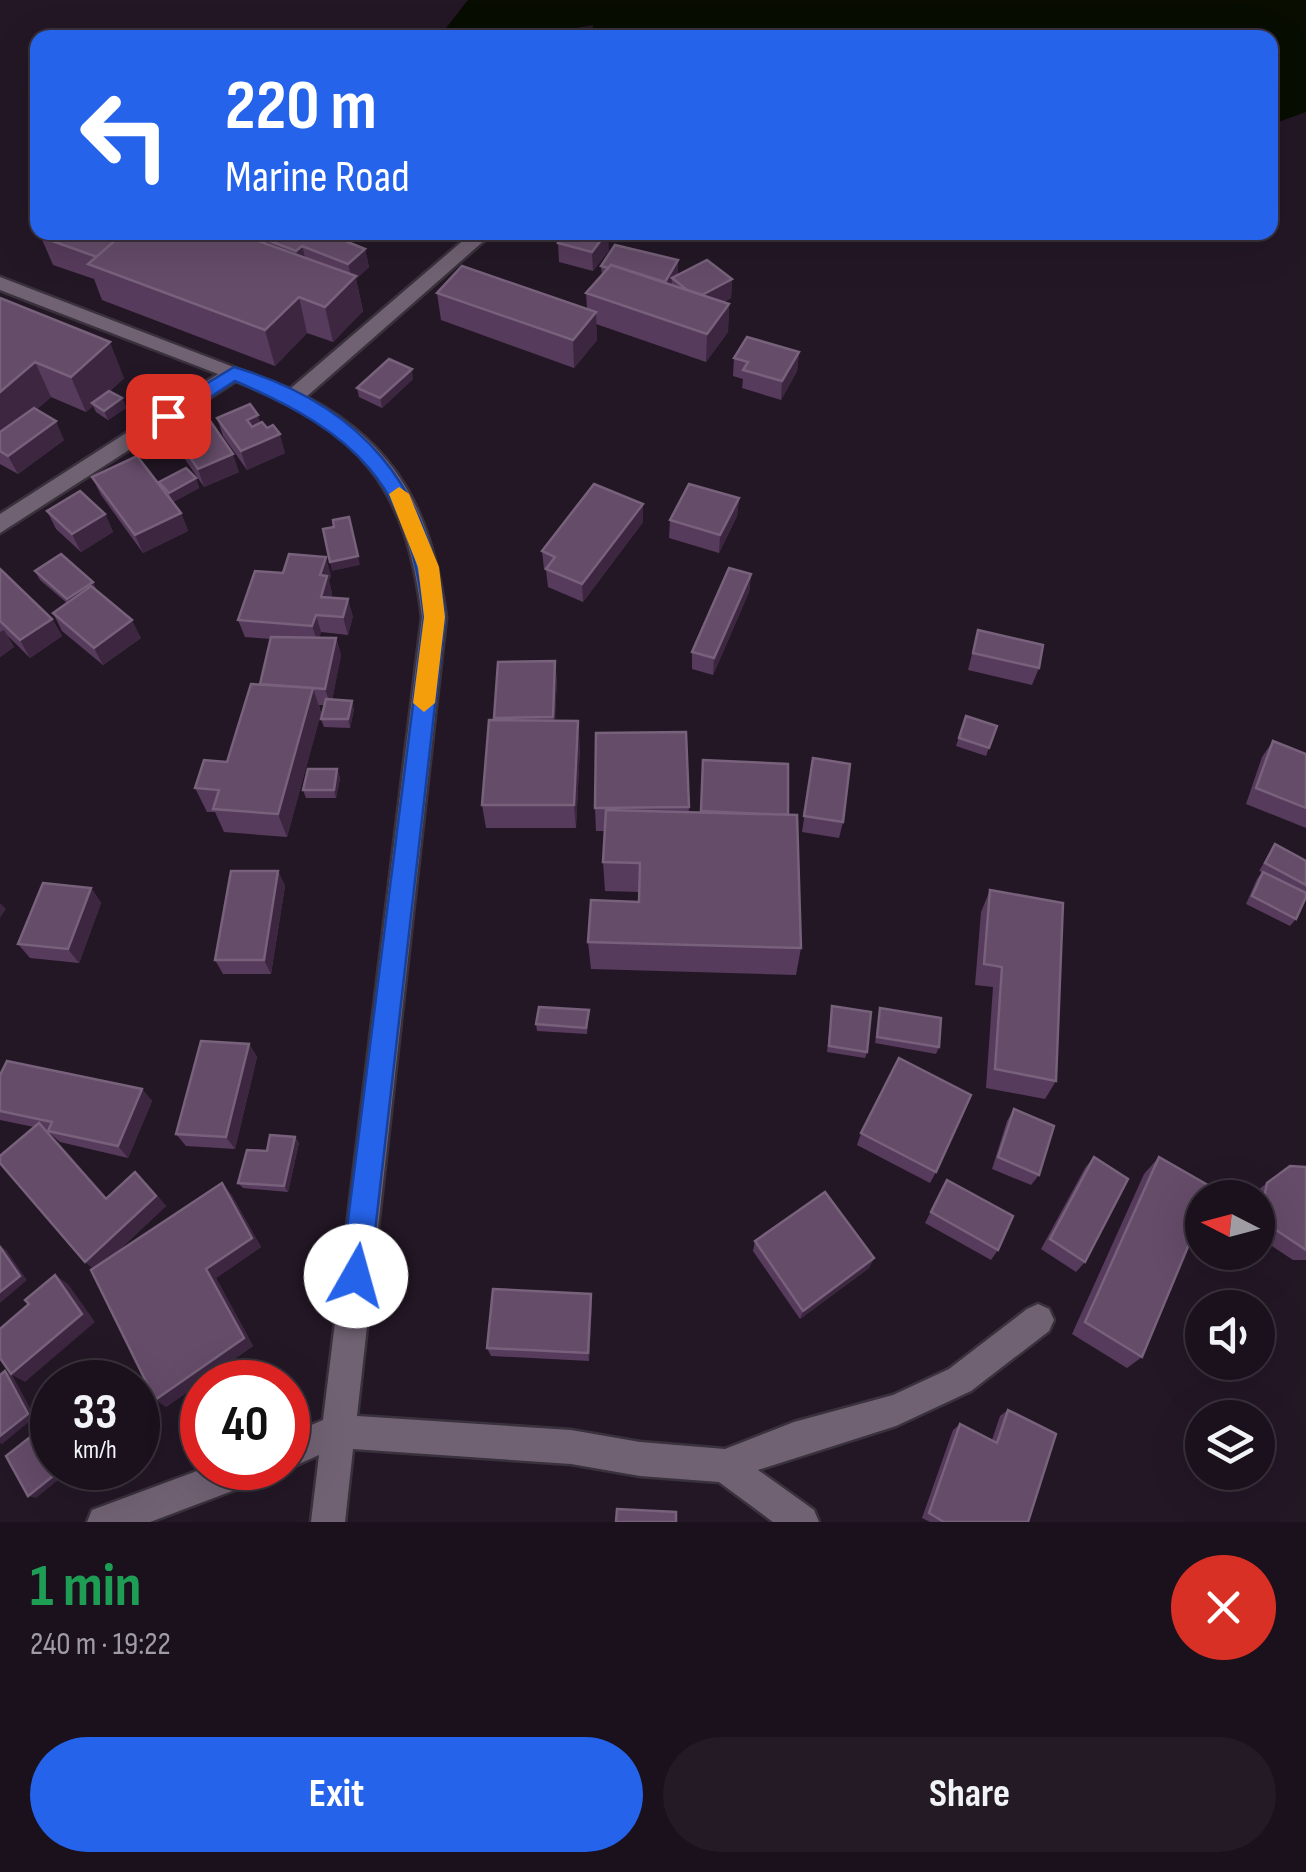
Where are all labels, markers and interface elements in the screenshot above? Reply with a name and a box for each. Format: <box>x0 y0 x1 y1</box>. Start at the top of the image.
text: 220 m <box>225 65 377 149</box>
icon: left <box>60 70 190 200</box>
text: Marine Road <box>225 150 410 205</box>
pin <box>126 374 211 459</box>
icon: arrive <box>141 389 196 444</box>
north arrow <box>1185 1180 1275 1270</box>
map controls <box>1185 1180 1275 1490</box>
position arrow <box>304 1224 408 1328</box>
button: sound <box>1185 1290 1275 1380</box>
speed limit sign: 40 <box>180 1360 310 1490</box>
text: 33 <box>73 1383 117 1443</box>
button: layers <box>1185 1400 1275 1490</box>
text: km/h <box>73 1435 117 1466</box>
text: 1 min <box>30 1551 142 1623</box>
button: close <box>1171 1555 1276 1660</box>
text: 240 m · 19:22 <box>30 1625 171 1664</box>
button: Exit <box>30 1737 643 1852</box>
button: Share <box>663 1737 1276 1852</box>

